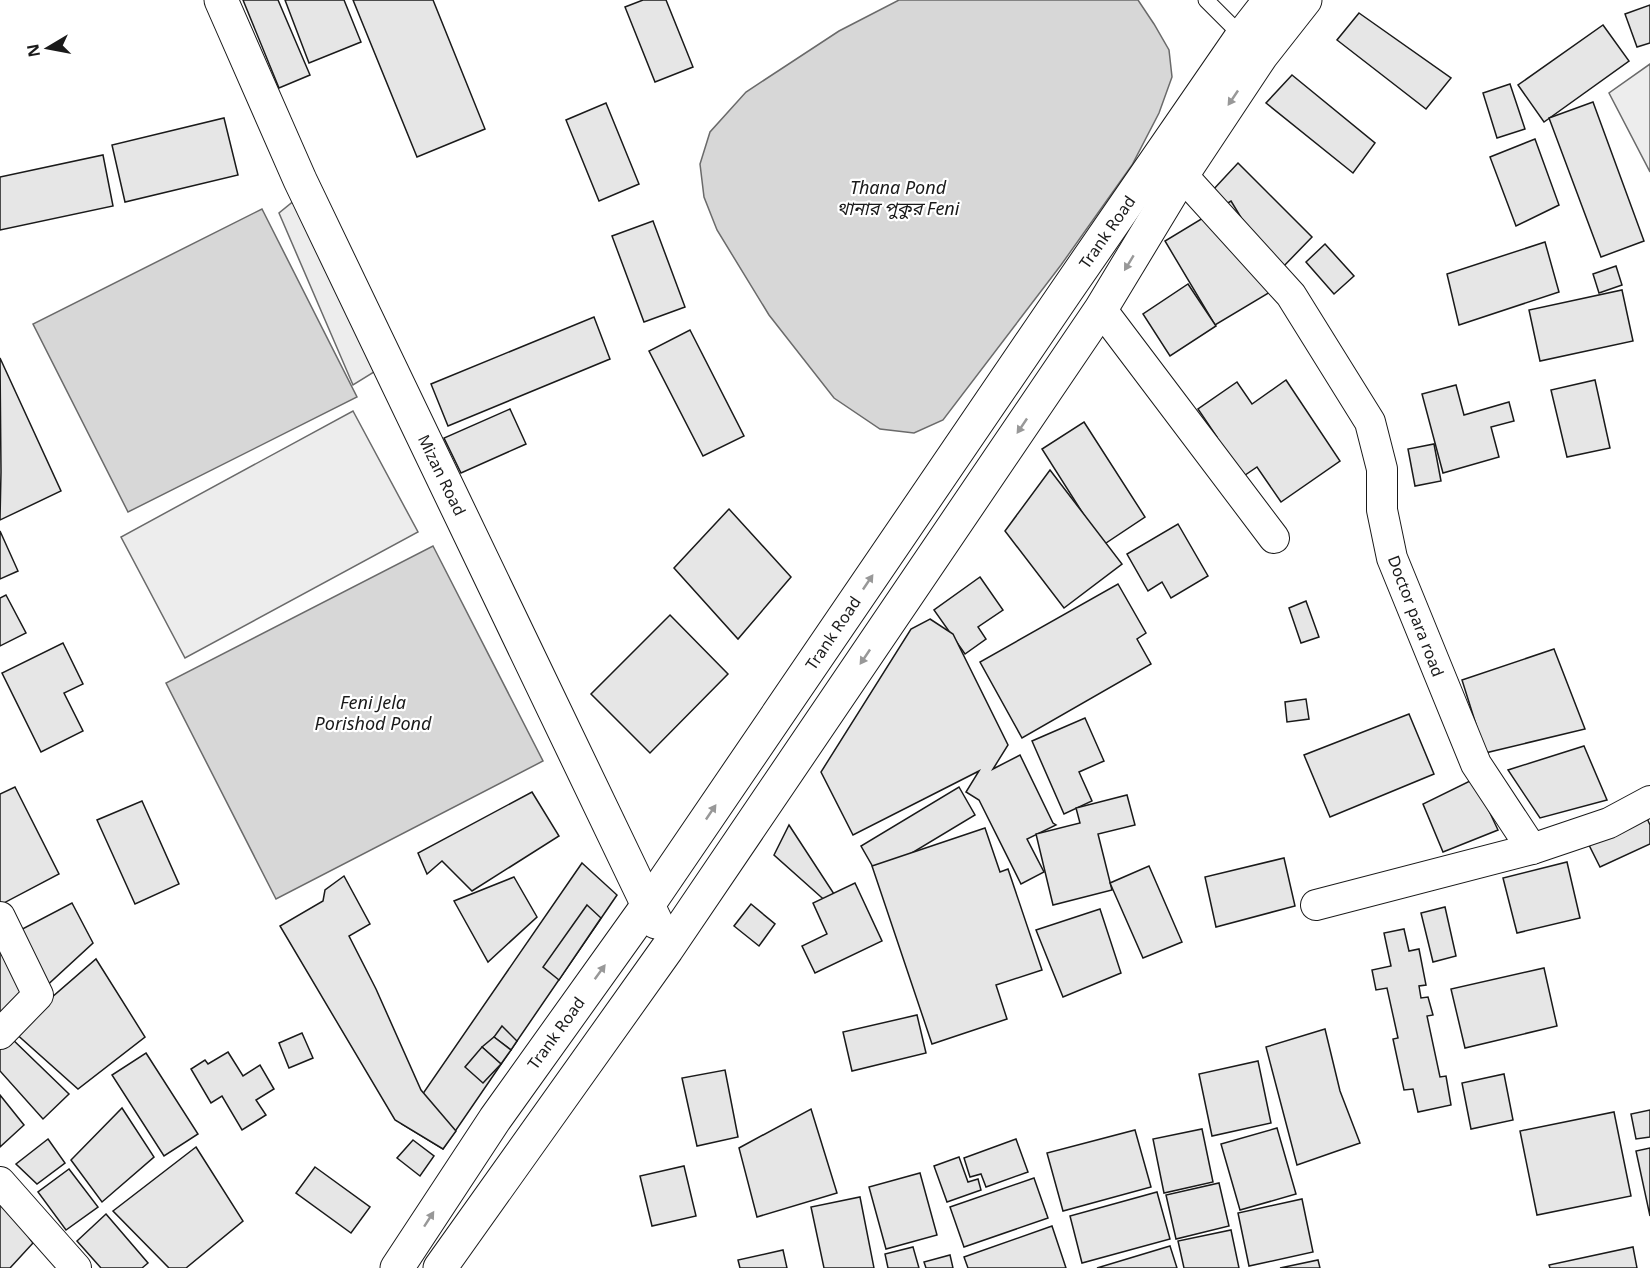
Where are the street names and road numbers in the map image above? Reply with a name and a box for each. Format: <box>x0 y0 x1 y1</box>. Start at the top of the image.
street label: Trank Road <box>1074 191 1140 273</box>
street label: Mizan Road <box>413 431 471 519</box>
street label: Doctor para road <box>1383 552 1449 680</box>
street label: Trank Road <box>800 592 866 674</box>
street label: Trank Road <box>522 992 590 1074</box>

